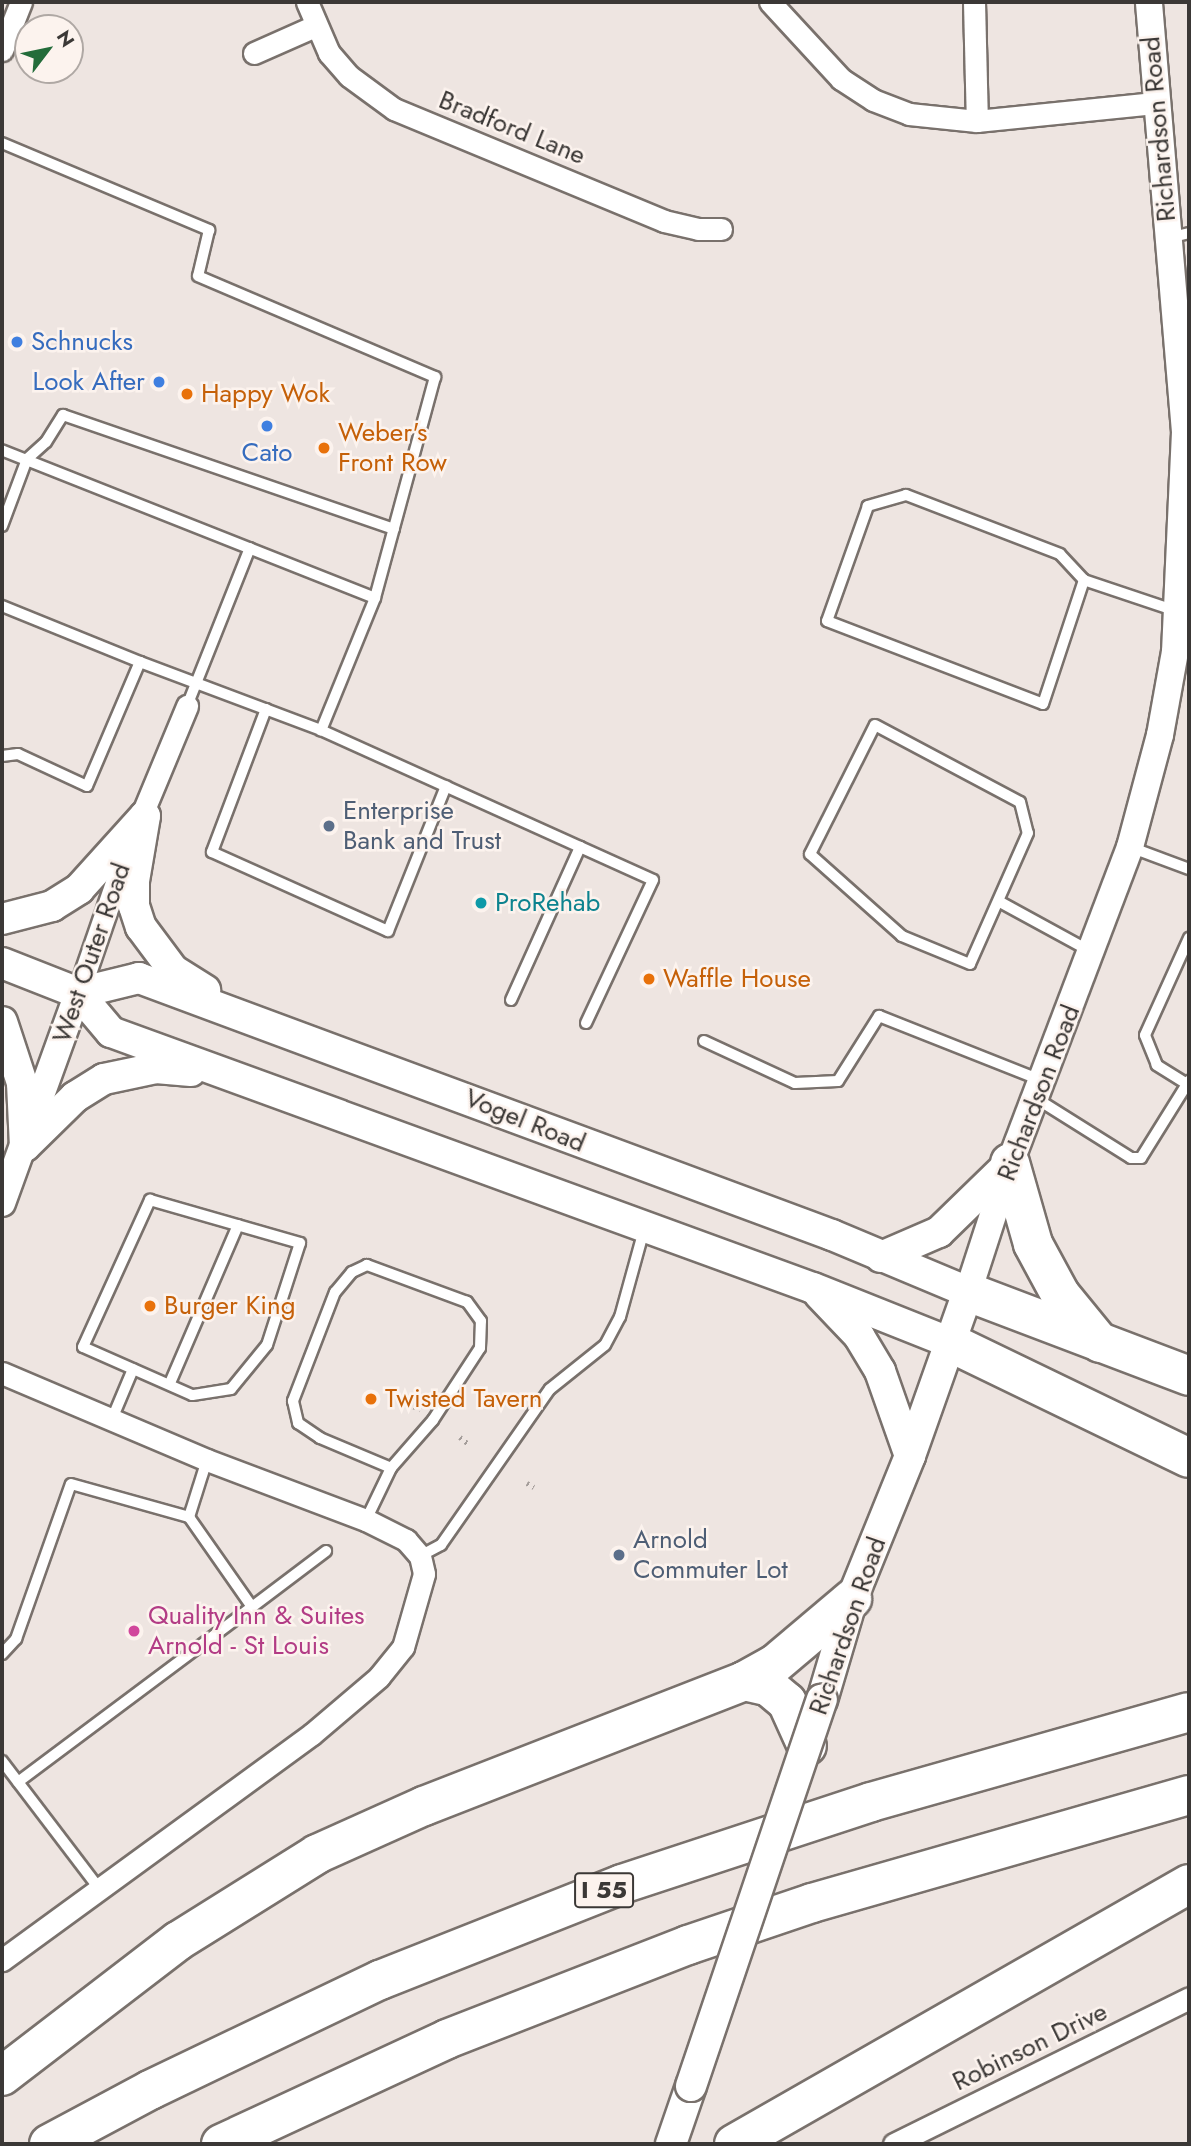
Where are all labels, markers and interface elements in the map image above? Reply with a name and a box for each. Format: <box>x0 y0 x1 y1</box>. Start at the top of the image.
north arrow <box>14 14 84 84</box>
text: N <box>50 25 81 52</box>
street label: Richardson Road <box>1135 35 1183 223</box>
street label: Bradford Lane <box>434 84 590 172</box>
place label: Schnucks <box>31 326 133 358</box>
marker: Schnucks <box>9 334 25 350</box>
place label: Look After <box>33 366 145 398</box>
marker: Look After <box>151 374 167 390</box>
place label: Happy Wok <box>201 378 330 410</box>
marker: Happy Wok <box>179 386 195 402</box>
place label: Weber's Front Row <box>338 417 447 478</box>
marker: Cato <box>259 418 275 434</box>
place label: Cato <box>242 437 292 469</box>
marker: Weber's Front Row <box>316 440 332 456</box>
place label: Enterprise Bank and Trust <box>343 795 501 856</box>
marker: Enterprise Bank and Trust <box>321 818 337 834</box>
street label: West Outer Road <box>47 859 137 1047</box>
place label: ProRehab <box>495 887 600 919</box>
marker: ProRehab <box>473 895 489 911</box>
place label: Waffle House <box>663 963 811 995</box>
marker: Waffle House <box>641 971 657 987</box>
street label: Richardson Road <box>991 1001 1087 1185</box>
street label: Vogel Road <box>460 1083 590 1159</box>
place label: Burger King <box>164 1290 296 1322</box>
marker: Burger King <box>142 1298 158 1314</box>
place label: Twisted Tavern <box>385 1383 542 1415</box>
marker: Twisted Tavern <box>363 1391 379 1407</box>
place label: Arnold Commuter Lot <box>633 1524 788 1586</box>
street label: Richardson Road <box>803 1533 893 1719</box>
marker: Arnold Commuter Lot <box>611 1547 627 1563</box>
place label: Quality Inn & Suites Arnold - St Louis <box>148 1600 365 1662</box>
marker: Quality Inn & Suites Arnold - St Louis <box>126 1623 142 1639</box>
road number: I 55 <box>572 1870 636 1910</box>
street label: Robinson Drive <box>948 1996 1112 2098</box>

